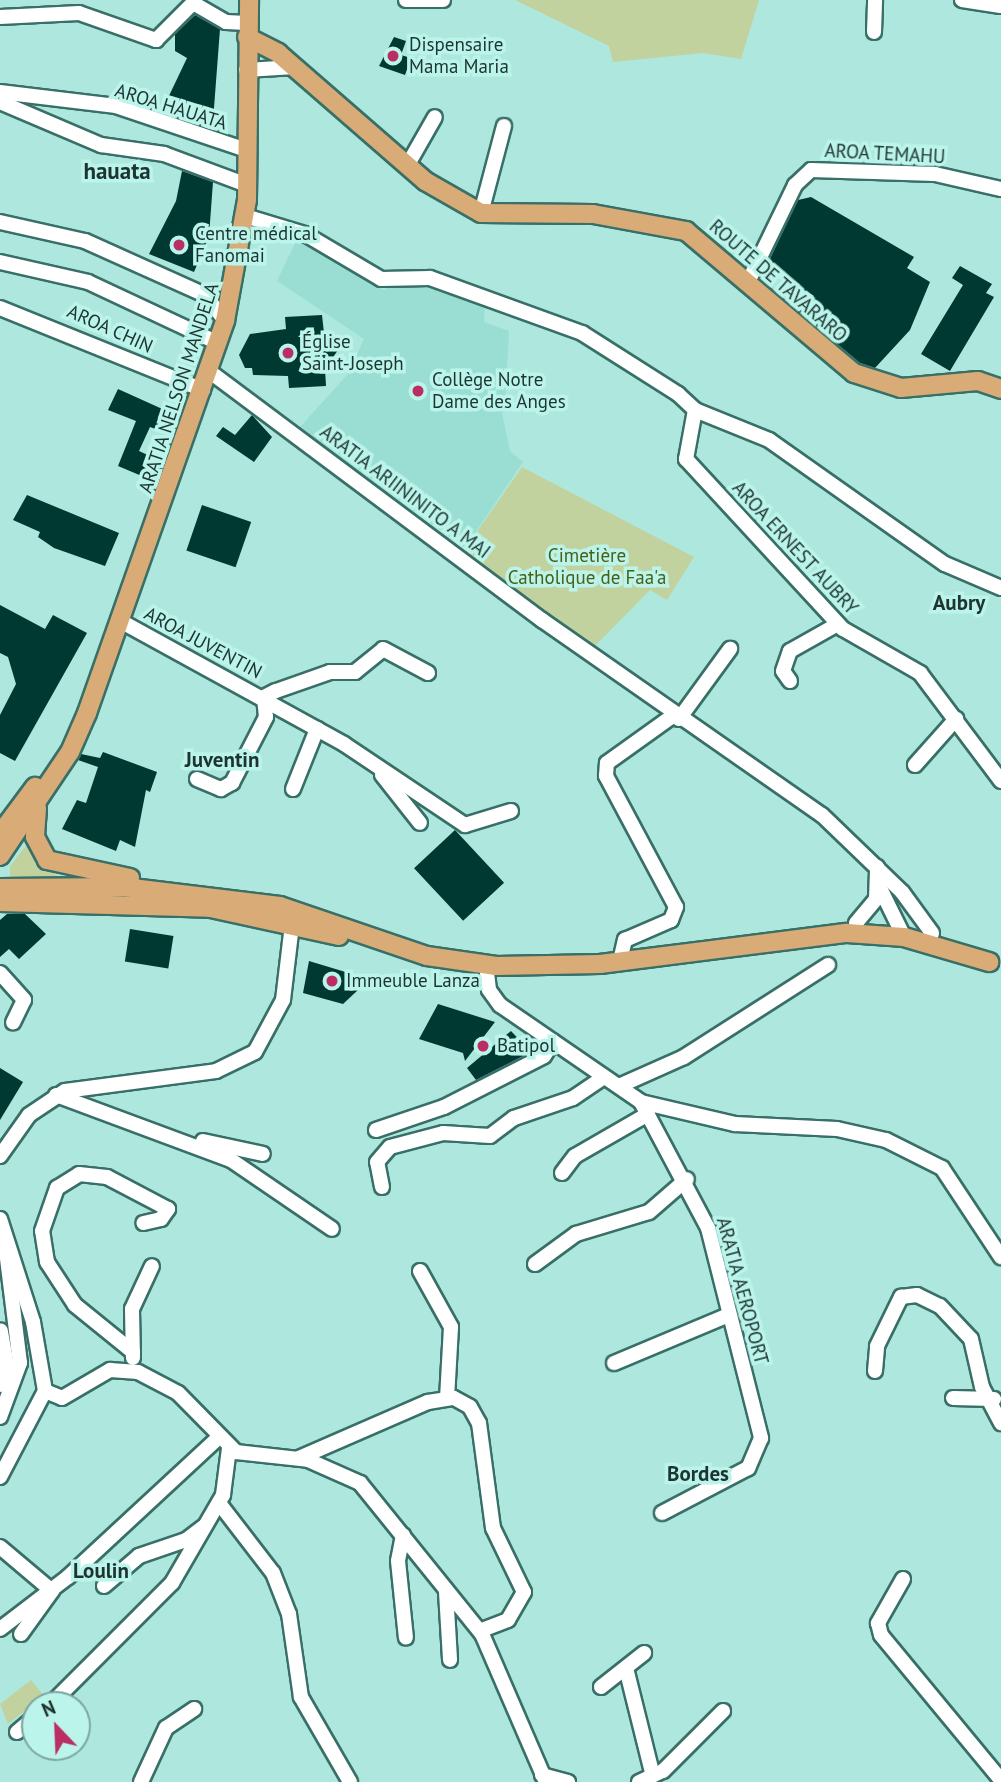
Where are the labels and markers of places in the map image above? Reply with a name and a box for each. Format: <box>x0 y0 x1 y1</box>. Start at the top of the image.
place label: Dispensaire Mama Maria <box>409 34 509 78</box>
marker: Dispensaire Mama Maria <box>383 46 403 66</box>
place label: Centre médical Fanomai <box>195 223 317 267</box>
marker: Centre médical Fanomai <box>169 235 189 255</box>
place label: Église Saint-Joseph <box>302 331 404 375</box>
marker: Église Saint-Joseph <box>280 345 296 361</box>
place label: Collège Notre Dame des Anges <box>432 369 566 413</box>
marker: Collège Notre Dame des Anges <box>410 383 426 399</box>
place label: Immeuble Lanza <box>346 970 480 992</box>
marker: Immeuble Lanza <box>324 973 340 989</box>
place label: Batipol <box>497 1035 555 1057</box>
marker: Batipol <box>475 1038 491 1054</box>

